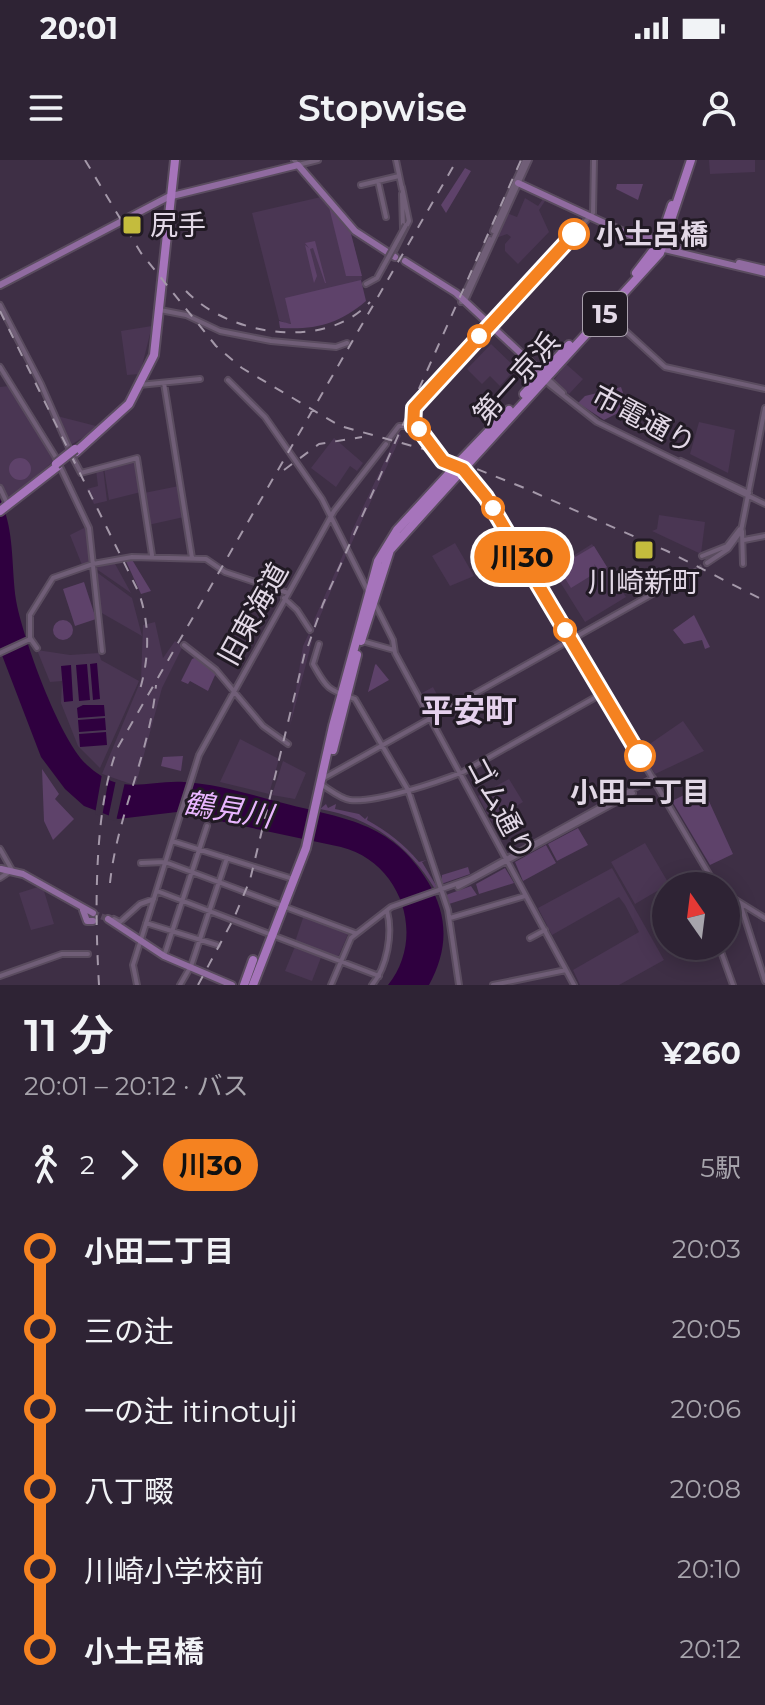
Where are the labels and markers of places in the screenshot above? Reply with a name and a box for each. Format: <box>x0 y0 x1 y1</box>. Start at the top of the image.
place label: 尻手 <box>150 208 206 242</box>
marker: 尻手 <box>121 214 143 236</box>
place label: 小土呂橋 <box>596 217 708 251</box>
marker: 小土呂橋 <box>559 219 589 249</box>
unlabelled marker <box>468 325 490 347</box>
unlabelled marker <box>408 418 430 440</box>
unlabelled marker <box>482 497 504 519</box>
marker: 川崎新町 <box>633 539 655 561</box>
place label: 川崎新町 <box>588 565 700 599</box>
unlabelled marker <box>554 619 576 641</box>
marker: 小田二丁目 <box>625 741 655 771</box>
place label: 小田二丁目 <box>570 775 710 809</box>

